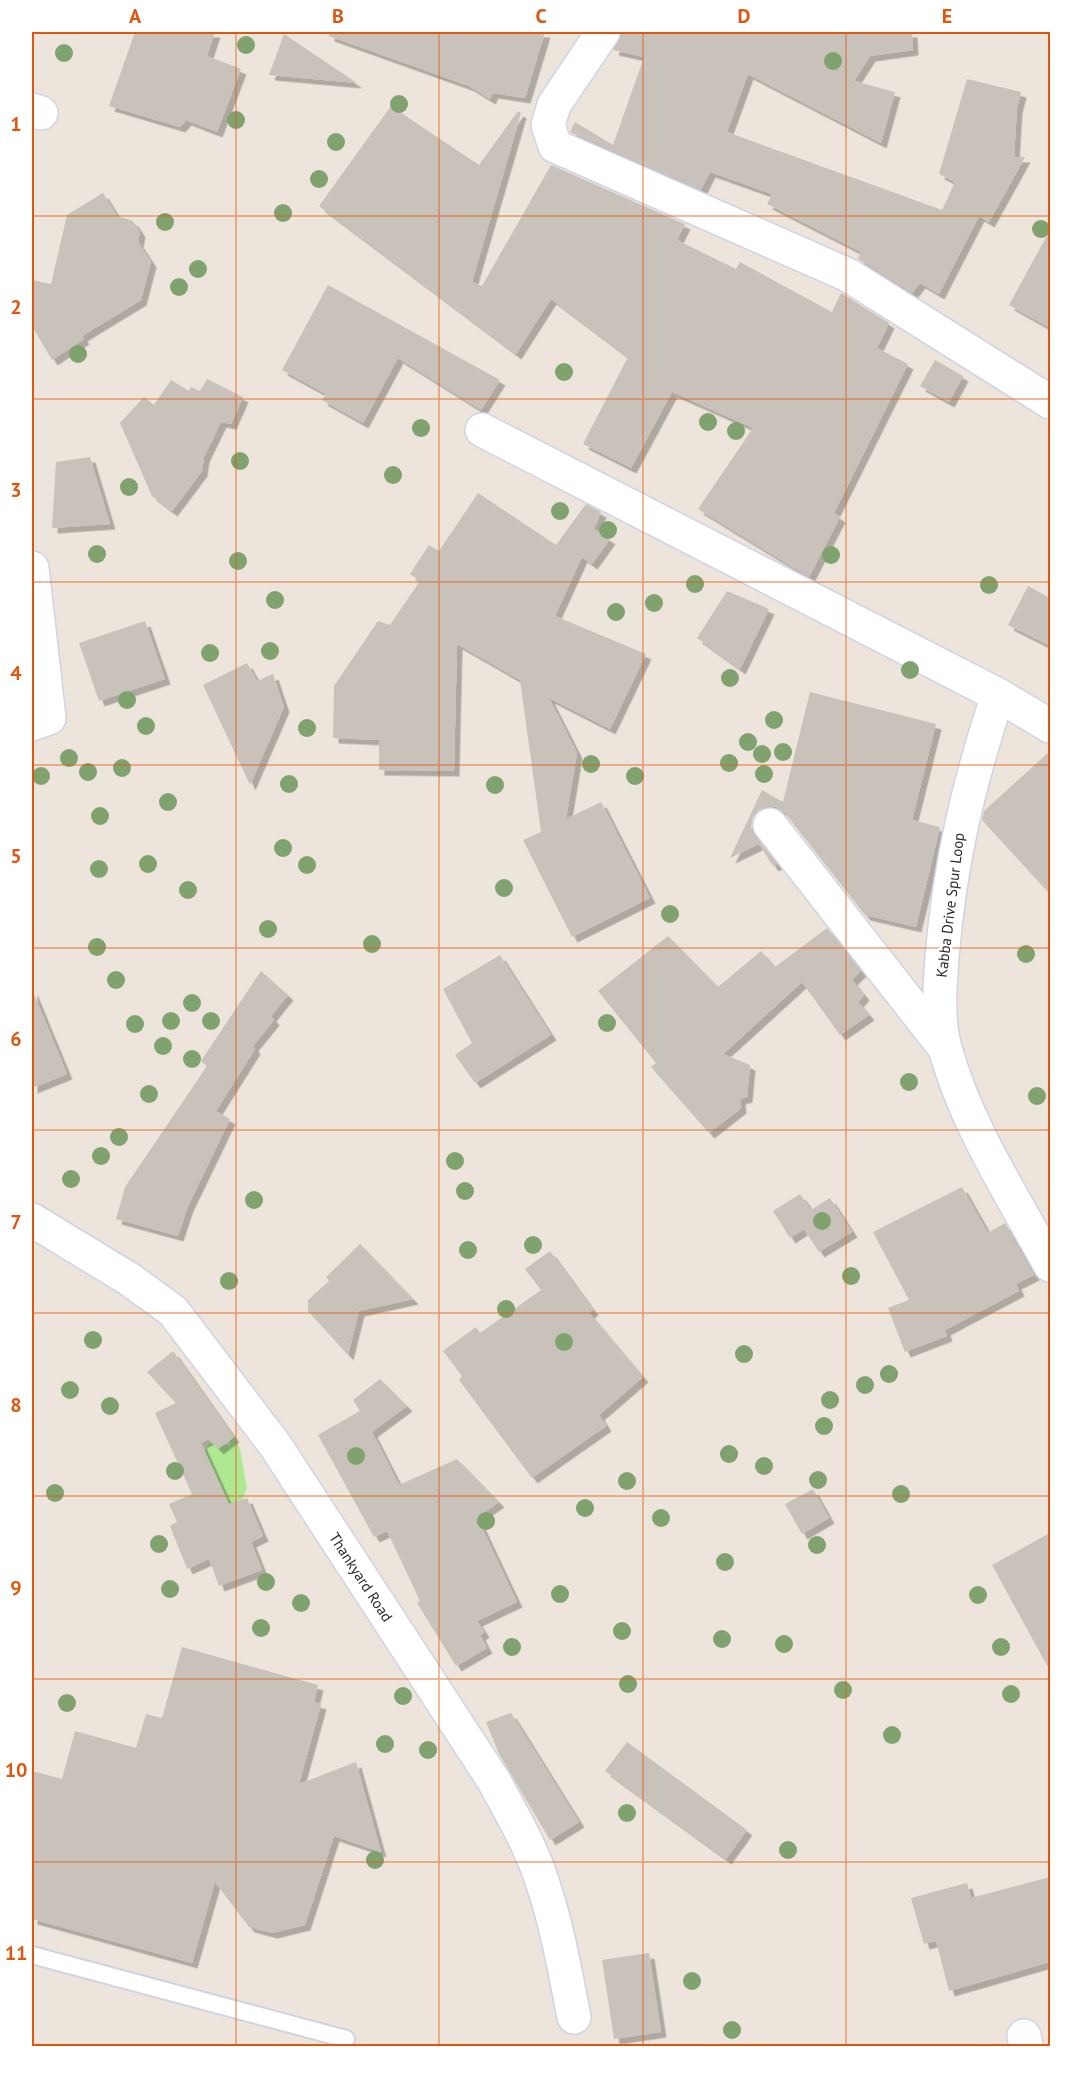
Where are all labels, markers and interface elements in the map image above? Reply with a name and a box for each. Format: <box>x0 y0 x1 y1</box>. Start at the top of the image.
text: A <box>129 3 142 29</box>
text: B <box>332 3 344 29</box>
text: C <box>535 3 547 29</box>
text: D <box>738 3 751 29</box>
text: E <box>942 3 952 29</box>
text: 1 <box>10 111 22 137</box>
text: 2 <box>10 294 22 320</box>
text: 3 <box>10 477 22 503</box>
text: 4 <box>10 660 22 686</box>
street label: Kabba Drive Spur Loop <box>932 831 968 979</box>
text: 5 <box>10 843 22 869</box>
text: 6 <box>10 1026 22 1052</box>
text: 7 <box>10 1209 22 1235</box>
text: 8 <box>10 1392 22 1418</box>
street label: Thankyard Road <box>325 1529 397 1625</box>
text: 9 <box>10 1575 22 1601</box>
text: 10 <box>5 1757 27 1783</box>
text: 11 <box>5 1940 27 1966</box>

